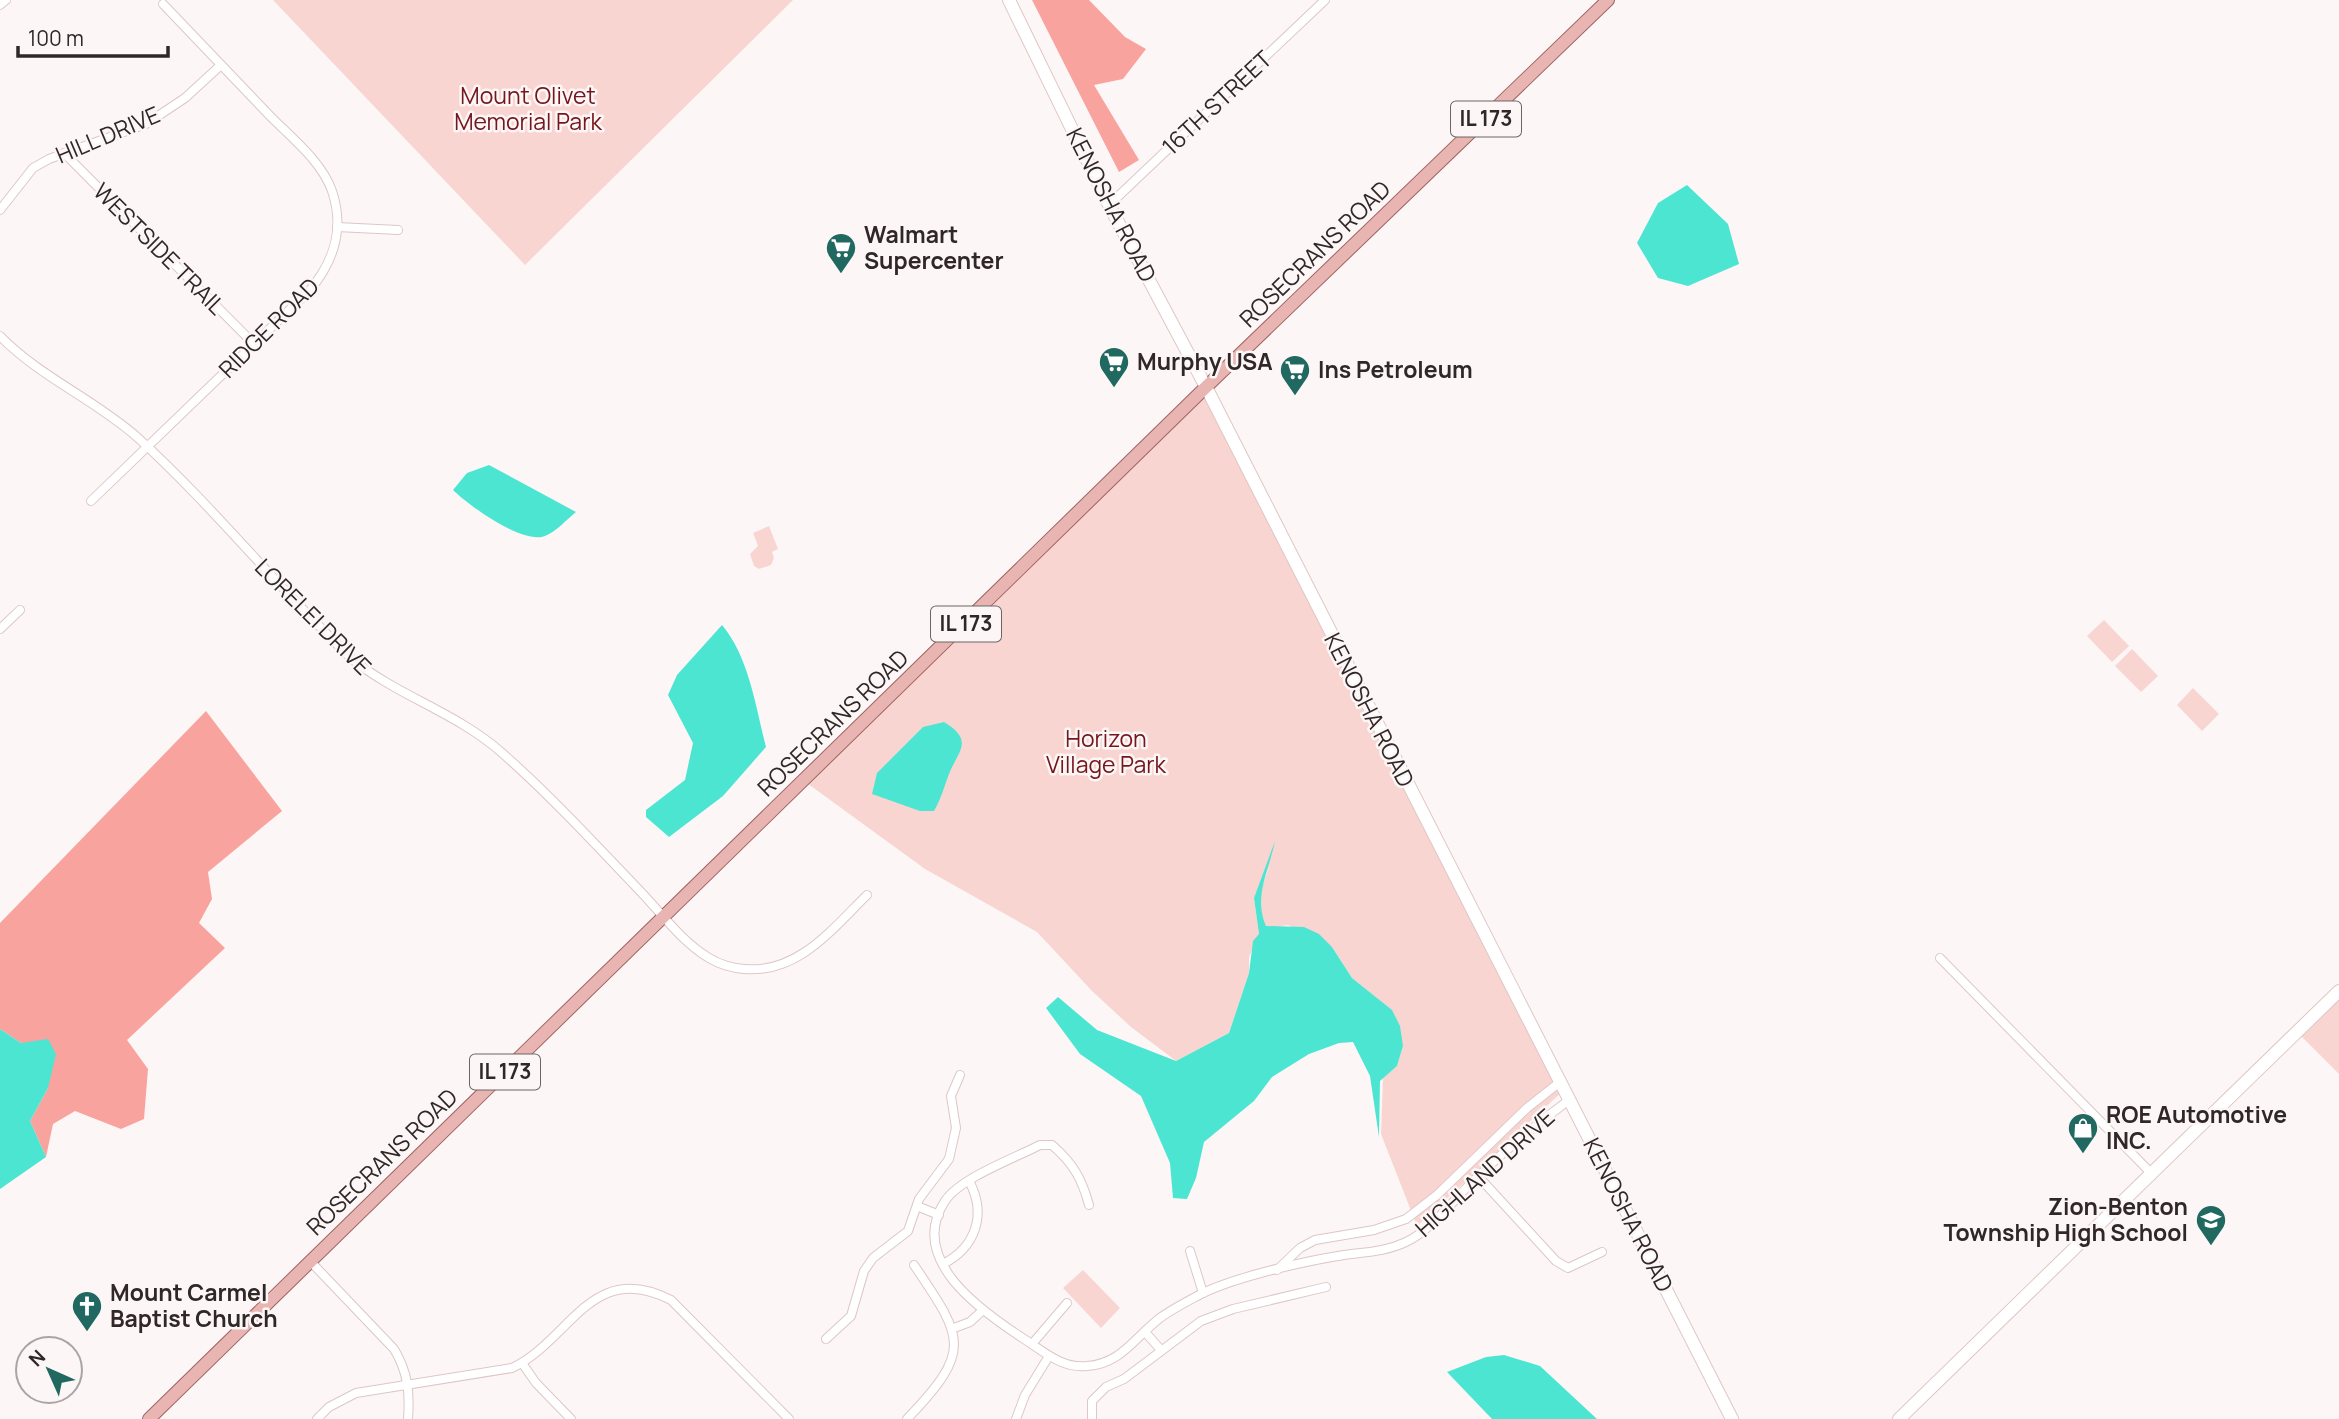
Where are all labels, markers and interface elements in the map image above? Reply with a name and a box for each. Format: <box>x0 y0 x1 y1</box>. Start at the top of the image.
scale bar <box>18 14 168 58</box>
text: 100 m <box>28 24 84 52</box>
street label: 16TH STREET <box>1154 43 1278 162</box>
park label: Mount Olivet Memorial Park <box>454 79 602 137</box>
street label: HILL DRIVE <box>51 98 165 170</box>
road number: IL 173 <box>1451 102 1521 136</box>
street label: KENOSHA ROAD <box>1059 122 1164 287</box>
street label: ROSECRANS ROAD <box>1232 173 1397 334</box>
street label: WESTSIDE TRAIL <box>87 175 233 321</box>
place label: Walmart Supercenter <box>864 218 1004 276</box>
supermarket icon: Walmart Supercenter <box>824 231 858 275</box>
street label: RIDGE ROAD <box>211 270 326 385</box>
supermarket icon: Murphy USA <box>1097 345 1131 389</box>
place label: Murphy USA <box>1137 345 1273 377</box>
supermarket icon: Ins Petroleum <box>1278 353 1312 397</box>
place label: Ins Petroleum <box>1318 353 1473 385</box>
street label: LORELEI DRIVE <box>248 551 379 682</box>
road number: IL 173 <box>931 606 1001 642</box>
street label: KENOSHA ROAD <box>1317 627 1422 792</box>
street label: ROSECRANS ROAD <box>750 642 915 803</box>
park label: Horizon Village Park <box>1046 722 1166 780</box>
road number: IL 173 <box>470 1054 540 1090</box>
street label: ROSECRANS ROAD <box>299 1081 464 1242</box>
place label: ROE Automotive INC. <box>2106 1098 2287 1156</box>
street label: HIGHLAND DRIVE <box>1408 1101 1561 1244</box>
shop icon: ROE Automotive INC. <box>2066 1111 2100 1155</box>
street label: KENOSHA ROAD <box>1576 1132 1681 1297</box>
place label: Zion-Benton Township High School <box>1943 1190 2188 1248</box>
school or university icon: Zion-Benton Township High School <box>2194 1203 2228 1247</box>
place label: Mount Carmel Baptist Church <box>110 1276 278 1334</box>
church icon: Mount Carmel Baptist Church <box>70 1289 104 1333</box>
north arrow <box>14 1335 84 1405</box>
text: N <box>23 1344 51 1372</box>

